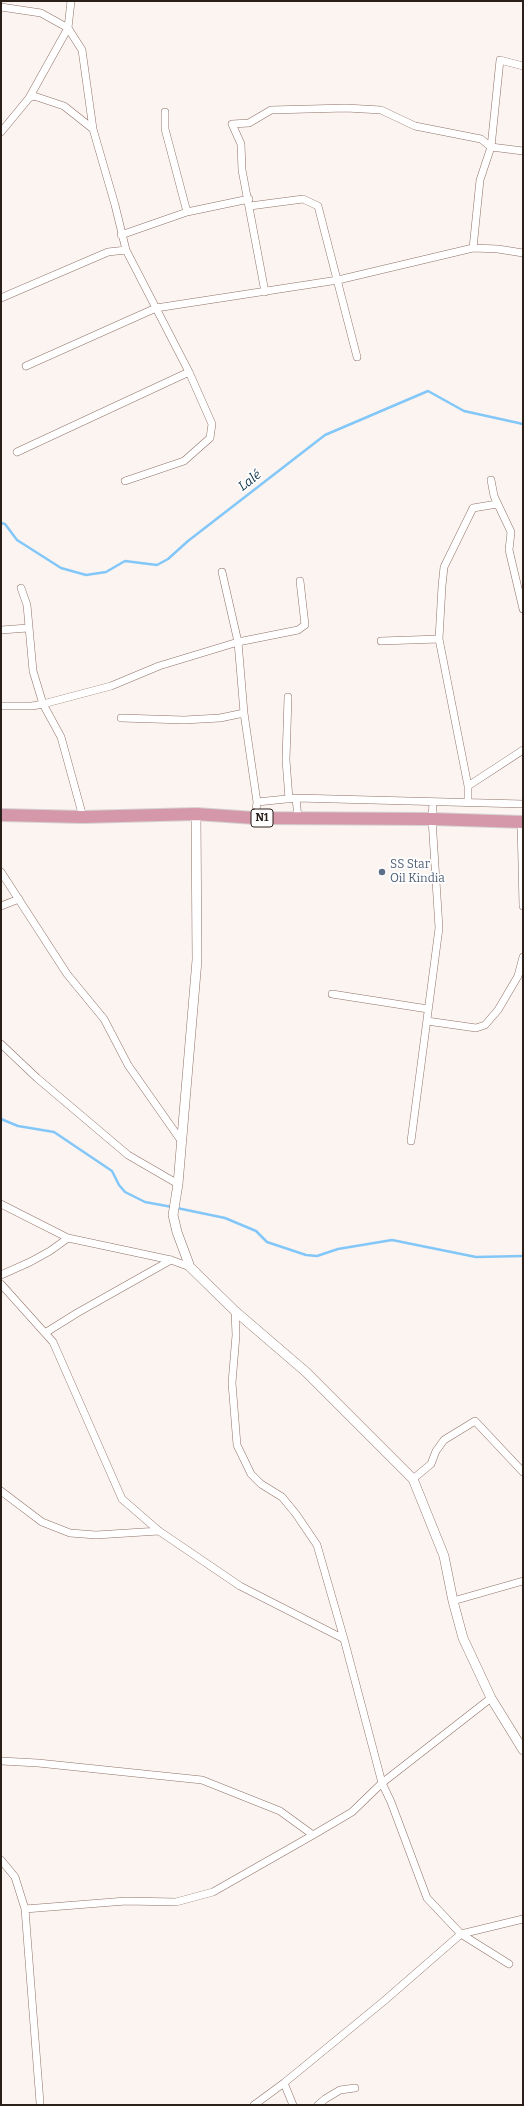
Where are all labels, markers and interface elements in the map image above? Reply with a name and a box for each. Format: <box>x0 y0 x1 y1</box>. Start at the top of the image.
water label: Lalé <box>236 467 264 495</box>
road number: N1 <box>251 809 273 827</box>
place label: SS Star Oil Kindia <box>390 858 445 886</box>
marker: SS Star Oil Kindia <box>377 867 387 877</box>

